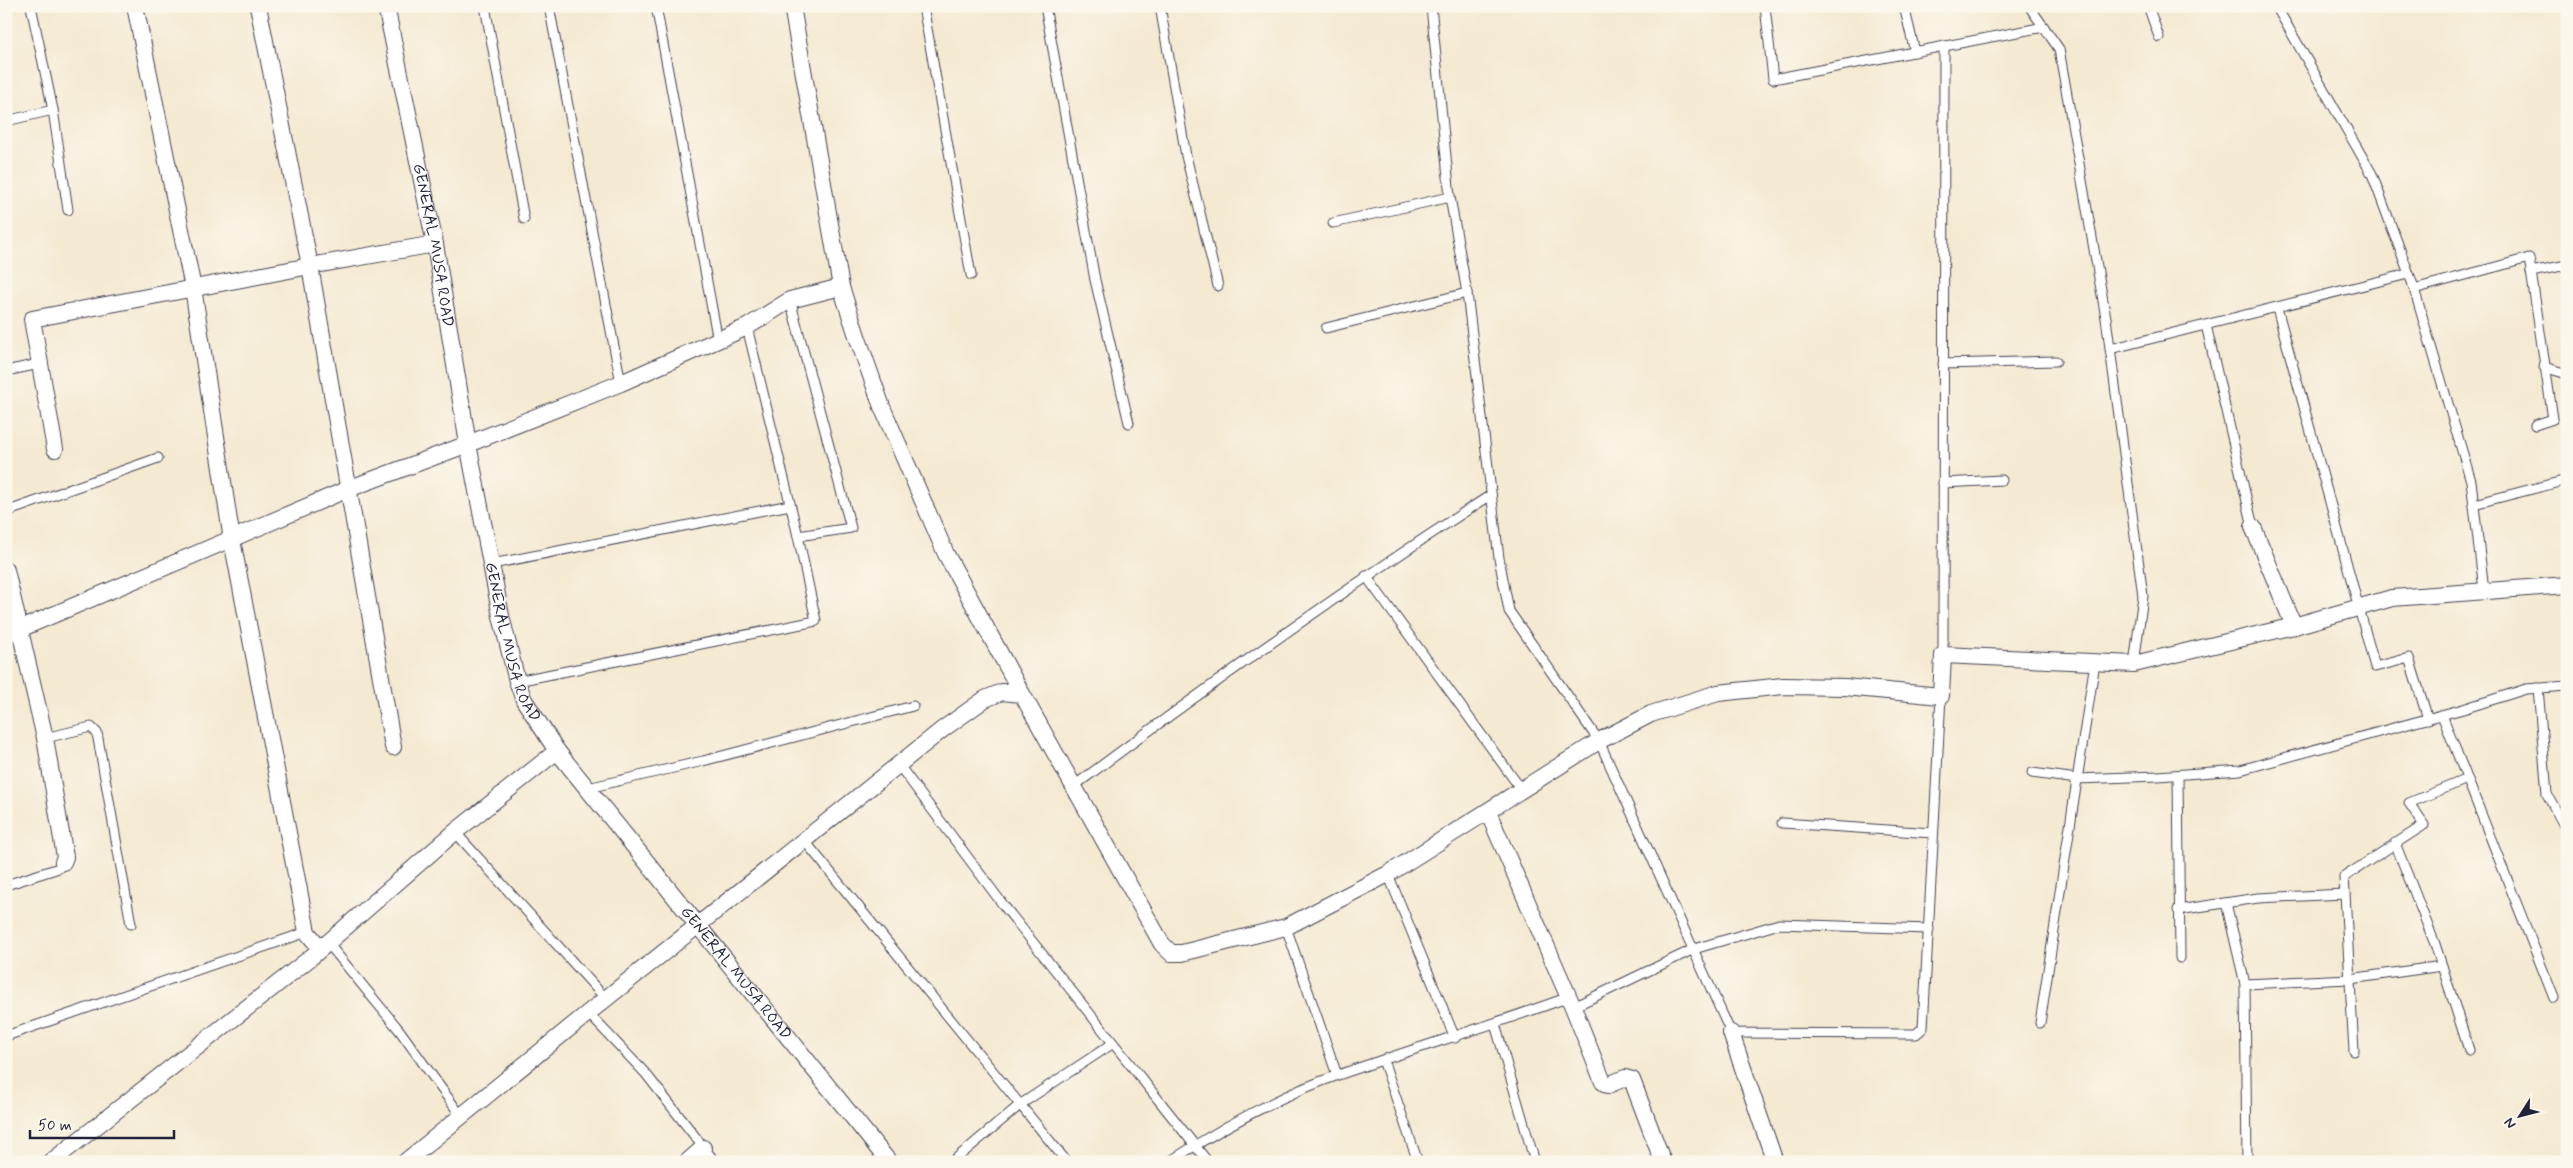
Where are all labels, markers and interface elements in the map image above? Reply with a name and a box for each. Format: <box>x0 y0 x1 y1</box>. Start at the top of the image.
street label: GENERAL MUSA ROAD <box>408 162 459 329</box>
street label: GENERAL MUSA ROAD <box>480 560 546 726</box>
street label: GENERAL MUSA ROAD <box>676 902 797 1044</box>
north arrow <box>2496 1090 2546 1140</box>
scale bar <box>30 1108 174 1140</box>
text: N <box>2500 1114 2520 1132</box>
text: 50 m <box>38 1116 72 1136</box>

